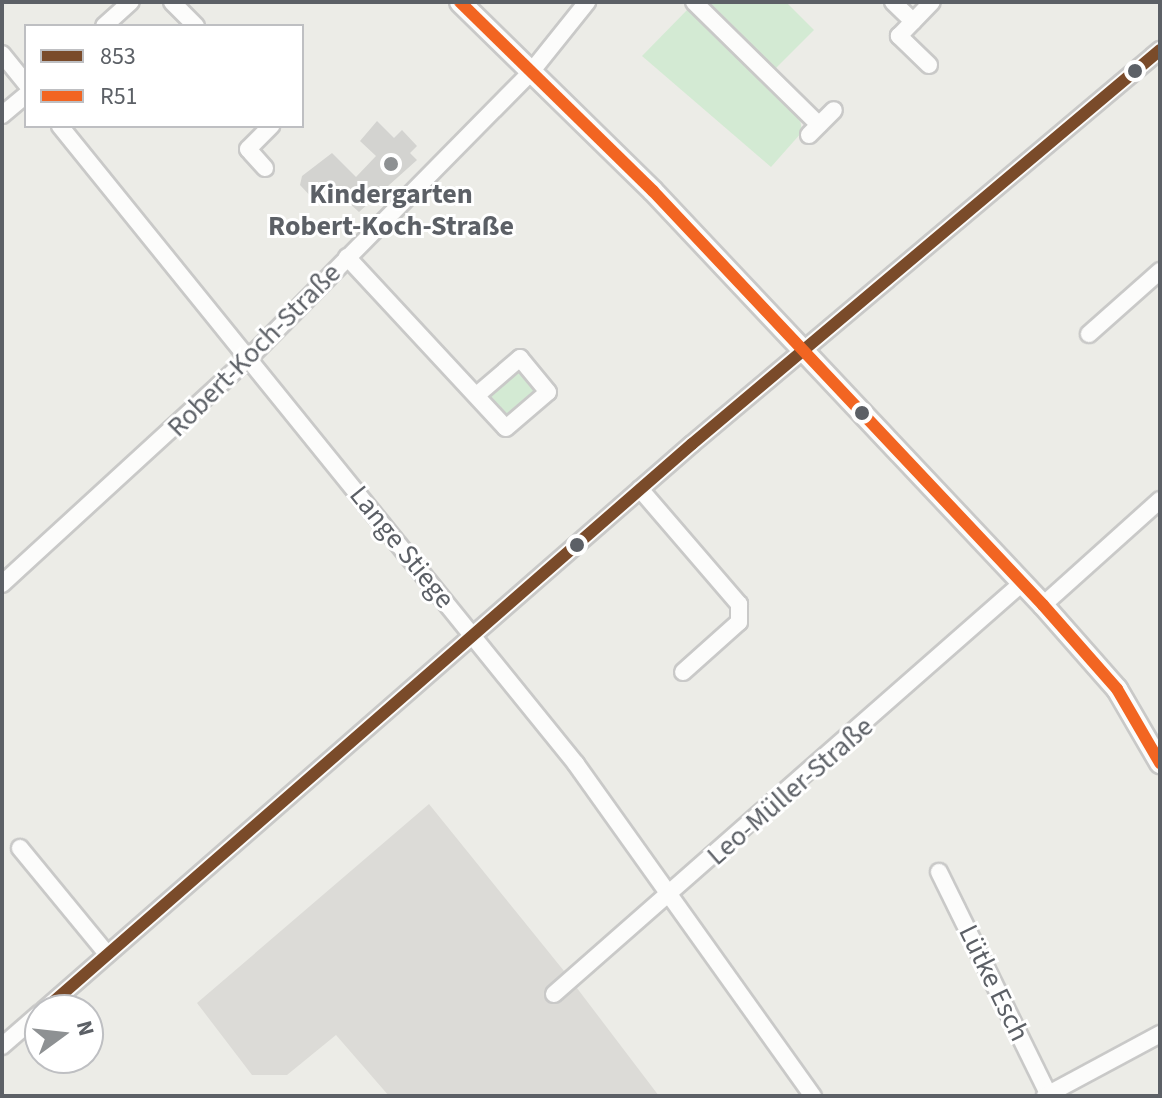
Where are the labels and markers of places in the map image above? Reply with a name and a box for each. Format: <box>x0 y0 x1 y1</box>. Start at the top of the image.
unlabelled marker <box>1127 63 1143 79</box>
marker: Kindergarten Robert-Koch-Straße <box>382 155 400 173</box>
place label: Kindergarten Robert-Koch-Straße <box>268 177 514 243</box>
unlabelled marker <box>854 405 870 421</box>
unlabelled marker <box>569 537 585 553</box>

